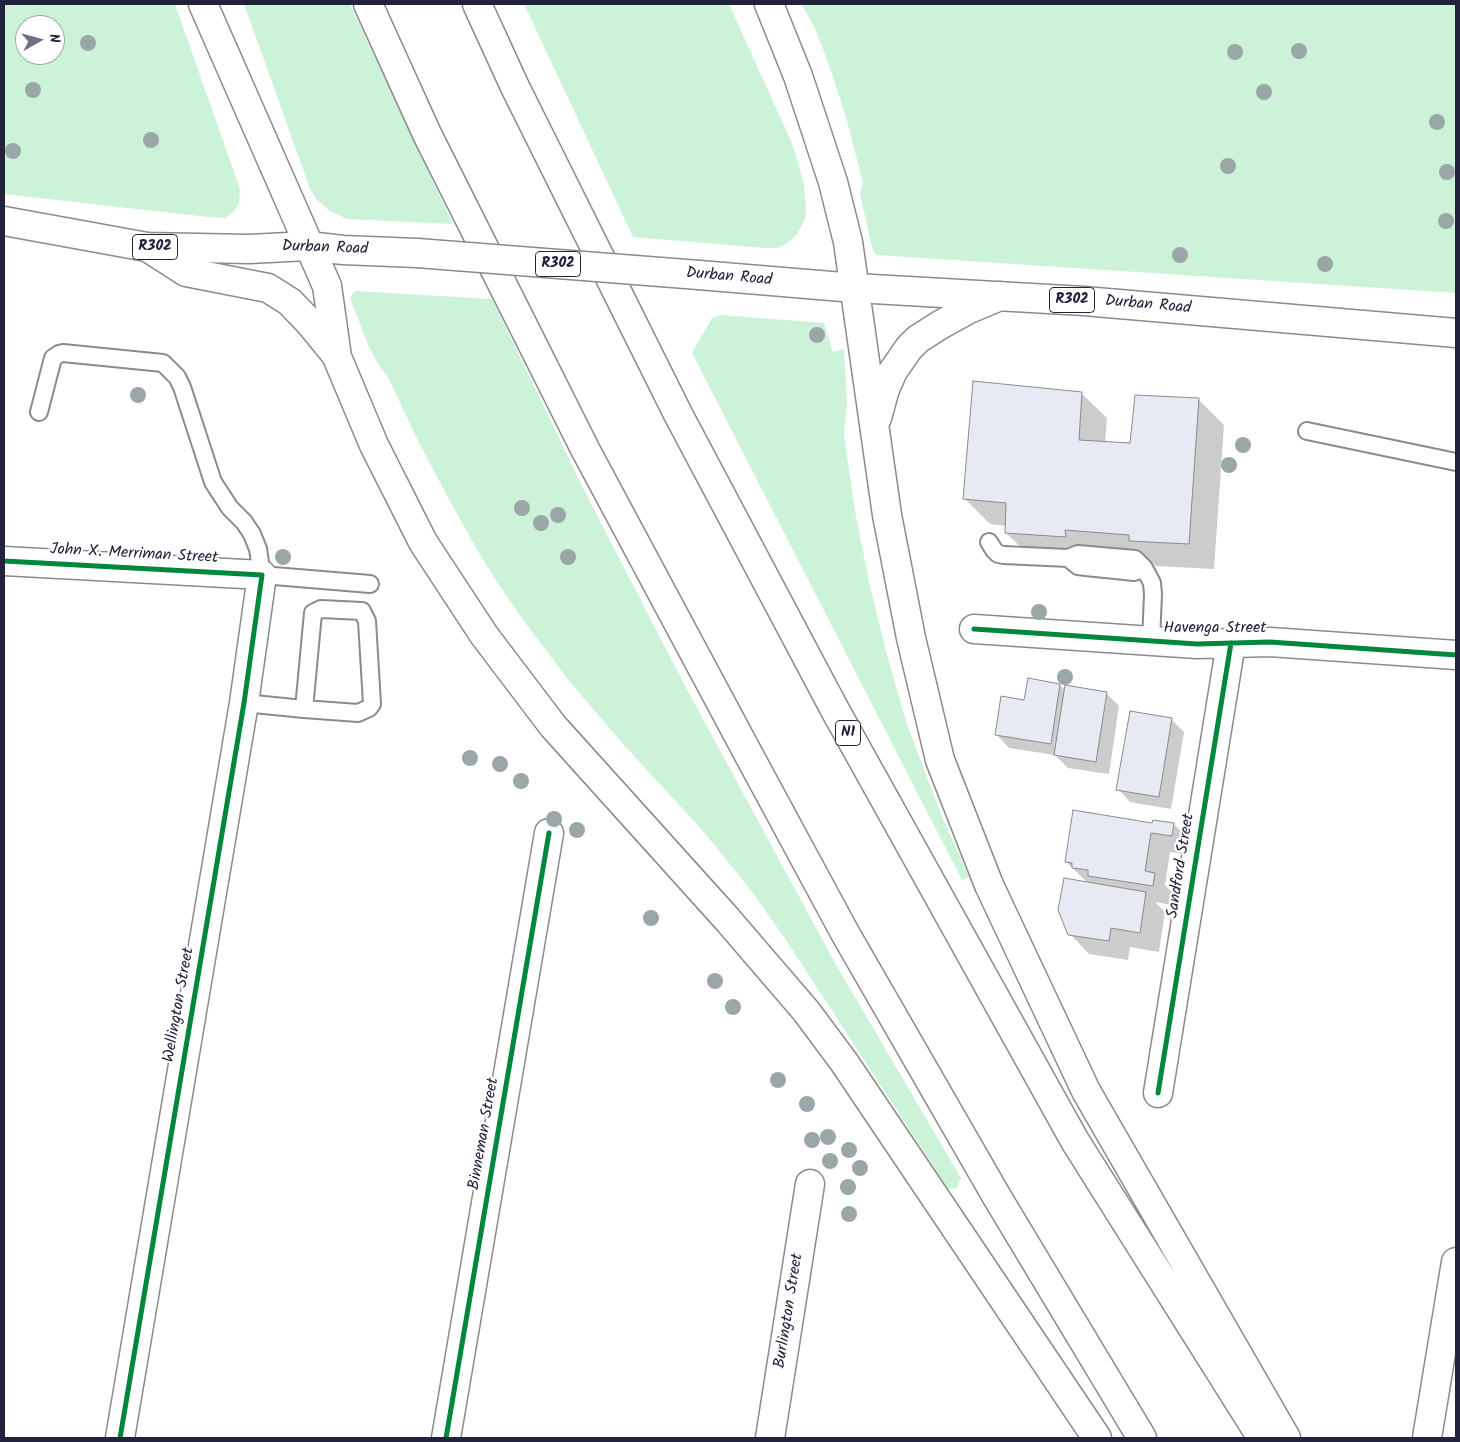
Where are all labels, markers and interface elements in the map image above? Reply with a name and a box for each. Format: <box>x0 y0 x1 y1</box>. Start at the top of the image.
north arrow <box>15 15 65 65</box>
text: N <box>42 33 65 44</box>
road number: R302 <box>132 234 178 260</box>
street label: Durban Road <box>282 238 368 260</box>
road number: R302 <box>536 252 580 276</box>
street label: Durban Road <box>685 265 773 291</box>
road number: R302 <box>1050 288 1094 312</box>
street label: Durban Road <box>1104 293 1192 319</box>
street label: John X. Merriman Street <box>49 541 219 569</box>
street label: Havenga Street <box>1164 619 1266 639</box>
road number: N1 <box>836 720 860 746</box>
street label: Sandford Street <box>1164 812 1200 920</box>
street label: Wellington Street <box>160 946 200 1064</box>
street label: Binneman Street <box>466 1076 504 1192</box>
street label: Burlington Street <box>771 1252 809 1370</box>

